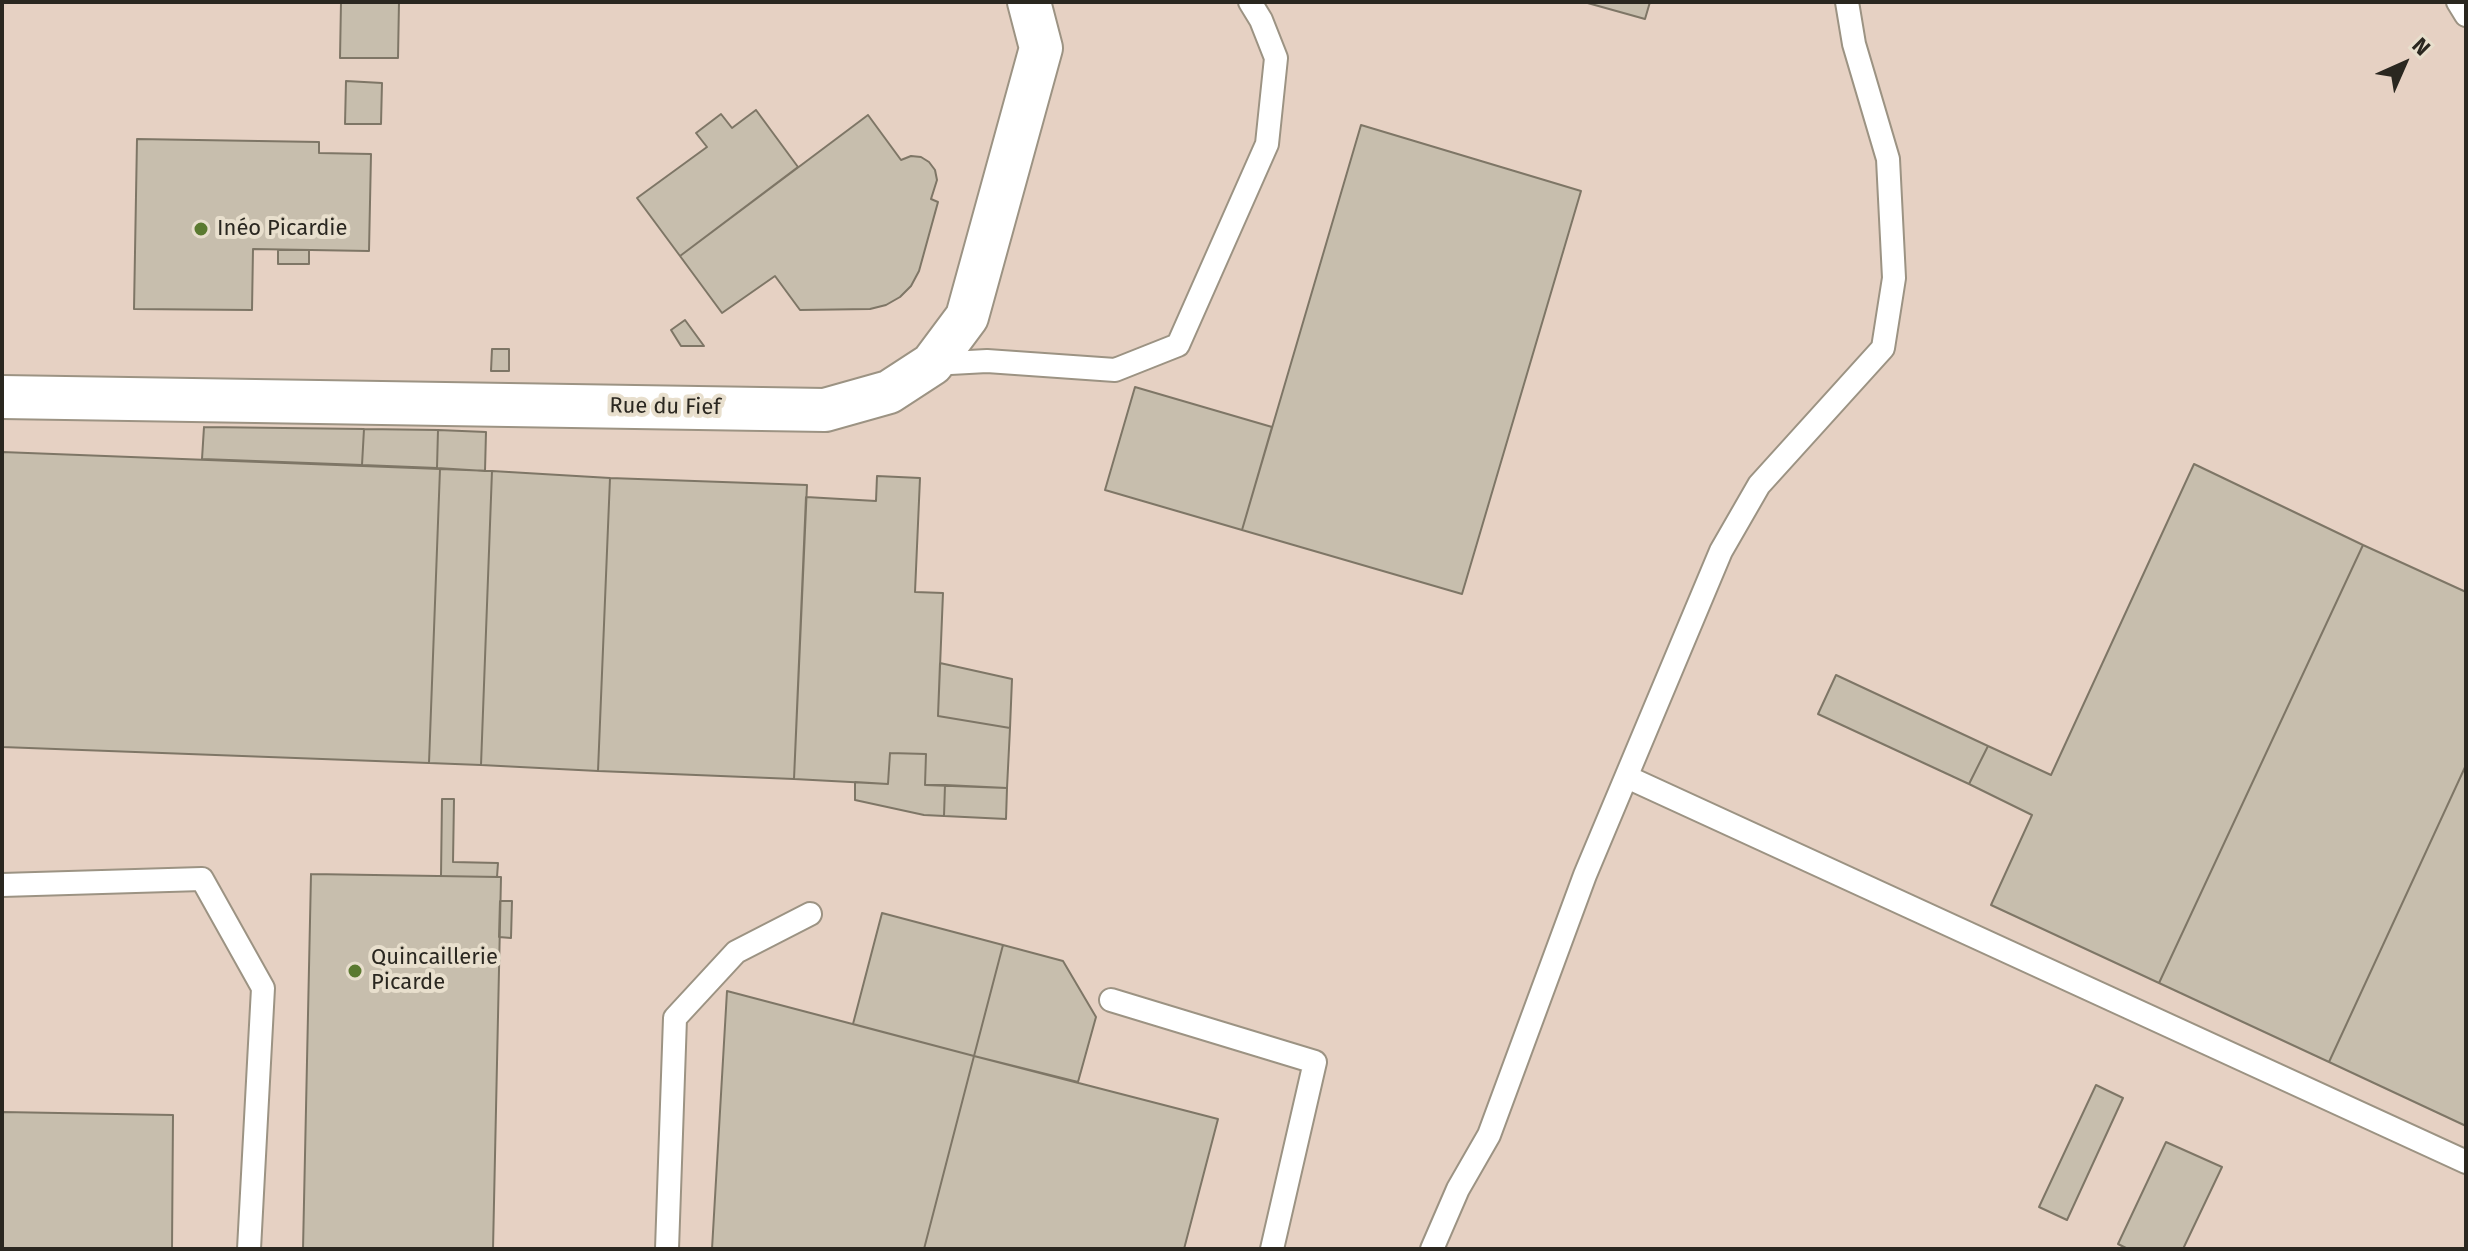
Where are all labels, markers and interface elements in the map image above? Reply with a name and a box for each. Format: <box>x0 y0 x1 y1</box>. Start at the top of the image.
north arrow <box>2364 24 2444 104</box>
text: N <box>2407 32 2436 61</box>
place label: Inéo Picardie <box>217 216 347 242</box>
marker: Inéo Picardie <box>192 220 210 238</box>
street label: Rue du Fief <box>609 393 721 421</box>
place label: Quincaillerie Picarde <box>371 945 498 996</box>
marker: Quincaillerie Picarde <box>346 962 364 980</box>

